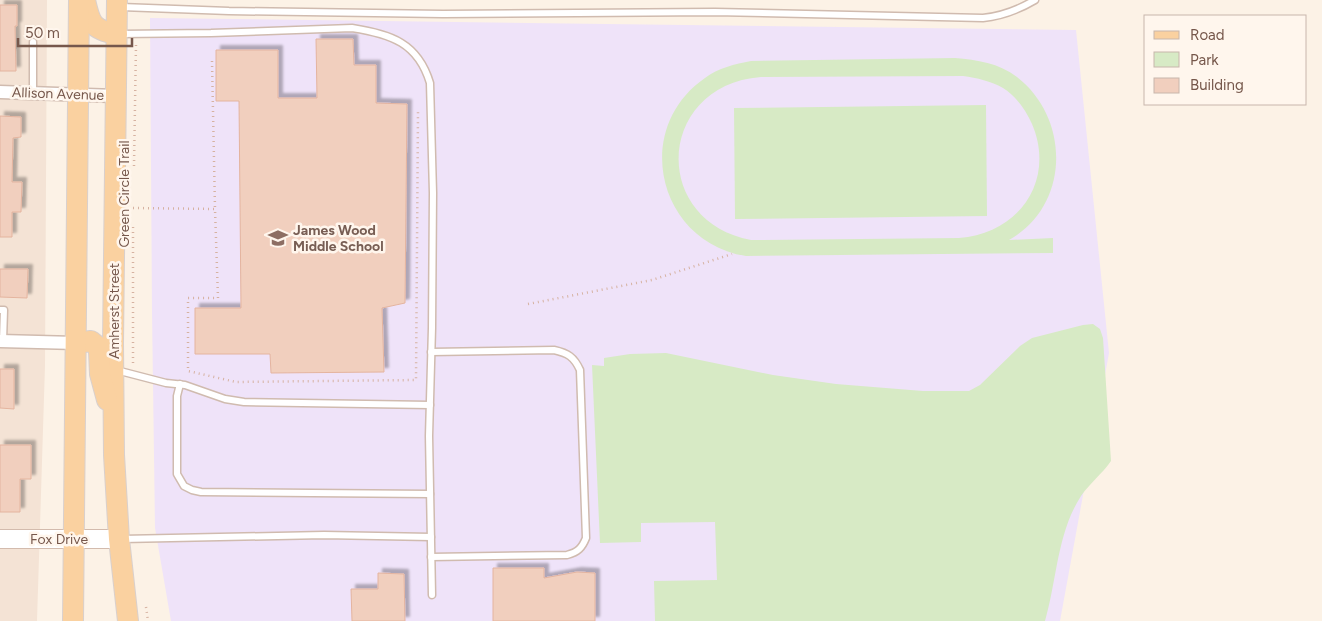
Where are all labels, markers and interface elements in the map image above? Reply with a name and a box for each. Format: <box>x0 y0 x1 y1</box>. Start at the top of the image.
scale bar <box>18 15 131 47</box>
legend <box>1144 15 1307 105</box>
text: 50 m <box>25 24 60 42</box>
text: Road <box>1190 26 1225 44</box>
text: Park <box>1190 51 1219 69</box>
text: Building <box>1190 76 1244 94</box>
street label: Allison Avenue <box>12 84 105 104</box>
street label: Green Circle Trail <box>116 140 133 248</box>
place label: James Wood Middle School <box>293 222 384 255</box>
school or university icon: James Wood Middle School <box>267 227 289 249</box>
street label: Amherst Street <box>106 263 123 359</box>
street label: Fox Drive <box>30 531 88 548</box>

